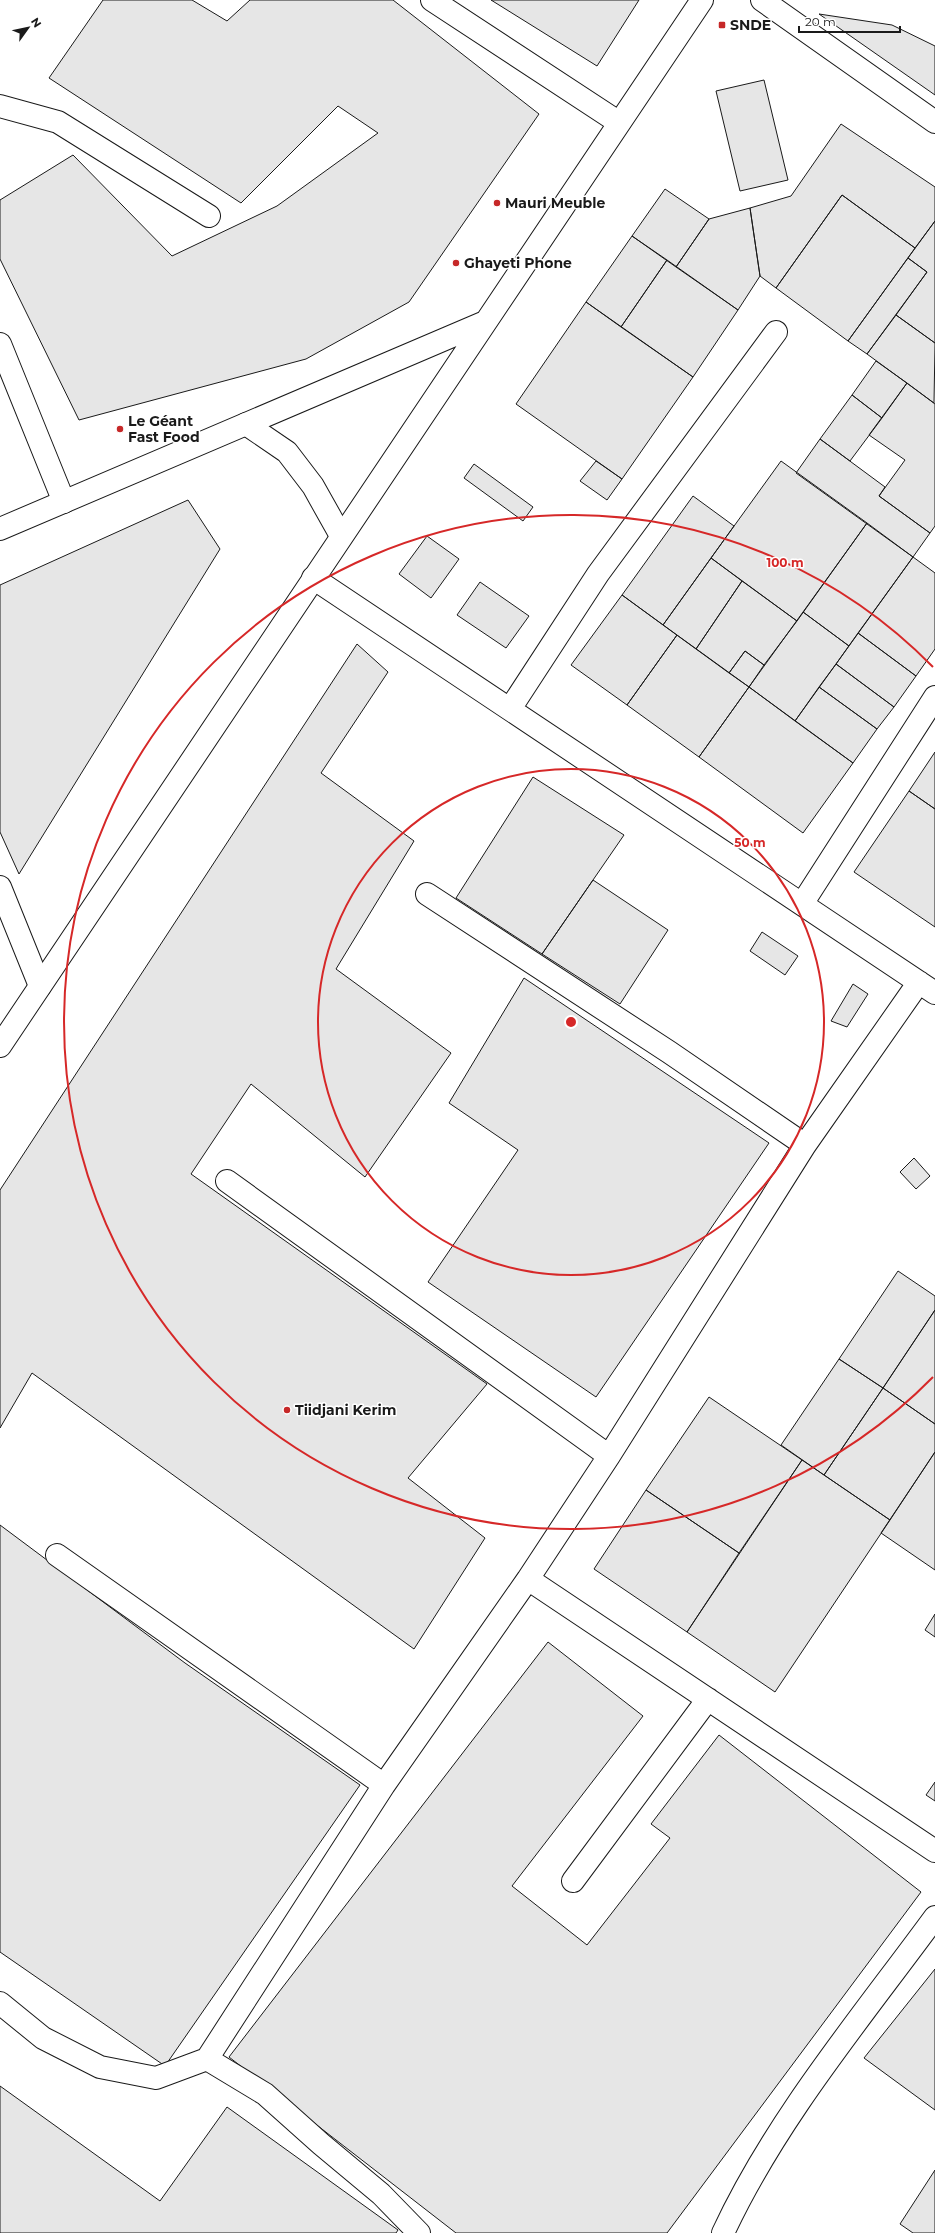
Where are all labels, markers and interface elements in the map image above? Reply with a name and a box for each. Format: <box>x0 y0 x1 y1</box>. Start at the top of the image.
north arrow <box>8 8 48 48</box>
scale bar <box>799 8 900 34</box>
text: 20 m <box>805 14 836 29</box>
text: N <box>28 15 45 30</box>
place label: SNDE <box>730 16 771 34</box>
marker: SNDE <box>717 20 727 30</box>
place label: Mauri Meuble <box>505 194 605 212</box>
marker: Mauri Meuble <box>492 198 502 208</box>
place label: Ghayeti Phone <box>464 254 572 272</box>
marker: Ghayeti Phone <box>451 258 461 268</box>
place label: Le Géant Fast Food <box>128 412 200 446</box>
marker: Le Géant Fast Food <box>115 424 125 434</box>
text: 100 m <box>767 555 803 570</box>
text: 50 m <box>734 835 766 850</box>
centre of rings <box>564 1015 578 1029</box>
place label: Tiidjani Kerim <box>295 1401 396 1419</box>
marker: Tiidjani Kerim <box>282 1405 292 1415</box>

